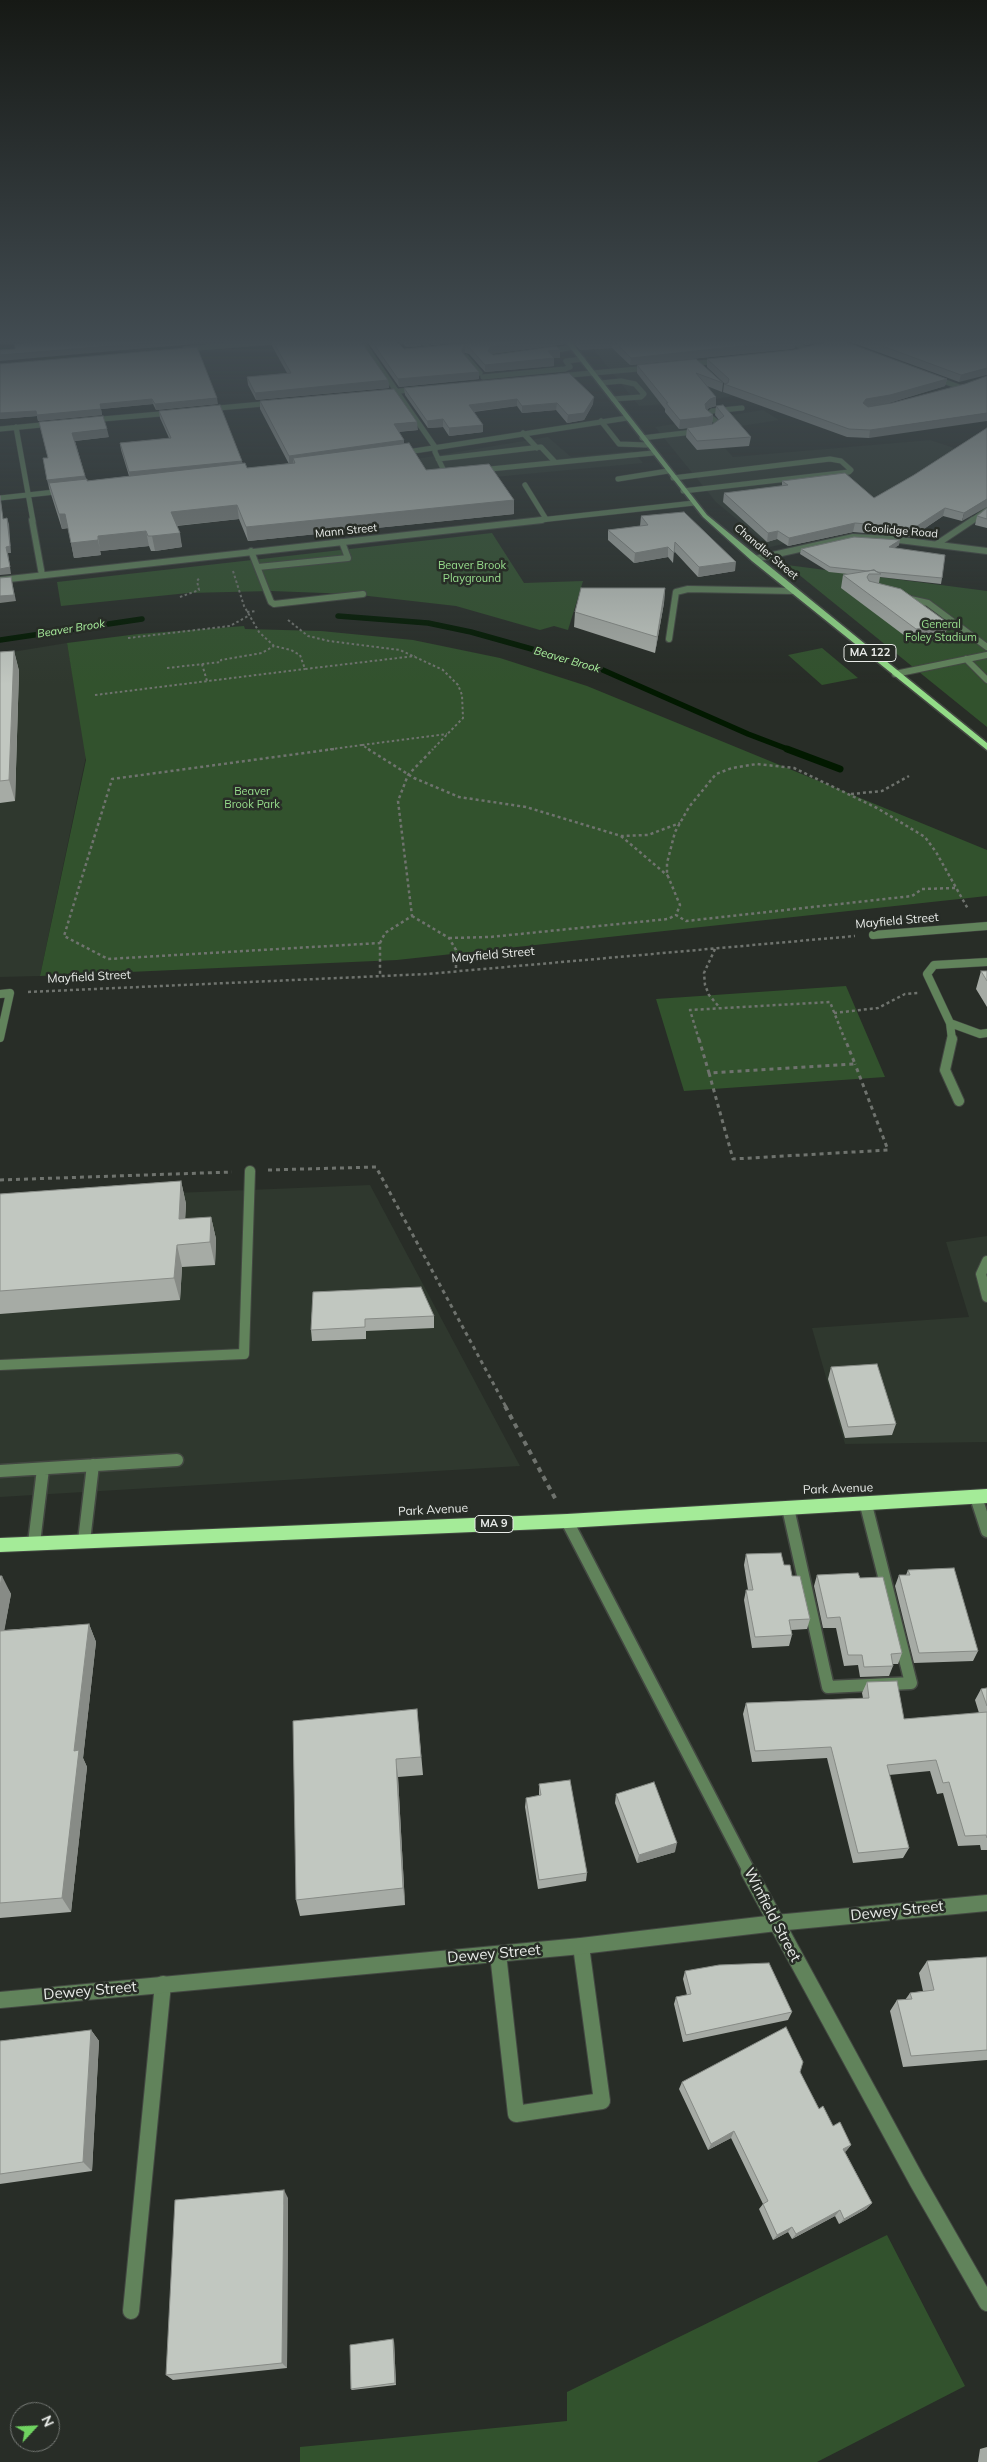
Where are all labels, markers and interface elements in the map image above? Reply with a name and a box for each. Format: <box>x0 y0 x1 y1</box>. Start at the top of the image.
street label: Mann Street <box>314 521 378 541</box>
street label: Chandler Street <box>731 521 801 583</box>
street label: Coolidge Road <box>864 521 938 541</box>
park label: Beaver Brook Playground <box>438 559 506 585</box>
water label: Beaver Brook <box>36 617 106 641</box>
park label: General Foley Stadium <box>905 618 977 644</box>
water label: Beaver Brook <box>532 644 602 676</box>
road number: MA 122 <box>844 644 896 661</box>
park label: Beaver Brook Park <box>224 785 280 811</box>
street label: Mayfield Street <box>855 910 939 932</box>
street label: Mayfield Street <box>451 944 535 966</box>
street label: Mayfield Street <box>47 968 131 986</box>
street label: Park Avenue <box>803 1481 873 1497</box>
street label: Park Avenue <box>398 1501 468 1519</box>
road number: MA 9 <box>475 1516 513 1532</box>
street label: Winfield Street <box>740 1865 804 1965</box>
street label: Dewey Street <box>850 1897 944 1925</box>
street label: Dewey Street <box>447 1941 541 1967</box>
street label: Dewey Street <box>43 1978 137 2004</box>
north arrow <box>10 2402 60 2452</box>
text: N <box>37 2412 58 2430</box>

